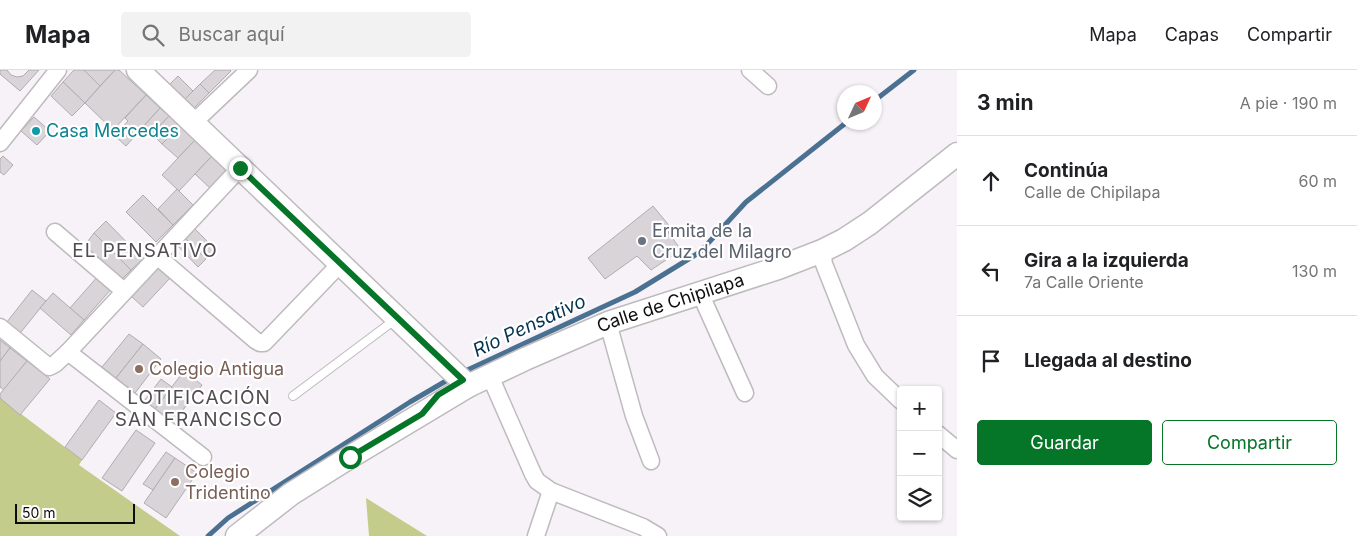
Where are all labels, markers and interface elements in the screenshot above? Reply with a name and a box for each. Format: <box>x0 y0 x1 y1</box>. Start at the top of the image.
search box <box>121 12 471 57</box>
text: Mapa <box>25 20 91 49</box>
icon: search <box>139 21 167 49</box>
text: Buscar aquí <box>179 23 285 46</box>
text: Mapa <box>1089 24 1137 45</box>
text: Capas <box>1165 24 1219 45</box>
text: Compartir <box>1247 24 1332 45</box>
north arrow <box>837 85 882 130</box>
text: 3 min <box>977 90 1033 115</box>
text: A pie · 190 m <box>1240 93 1337 113</box>
place label: Casa Mercedes <box>46 120 179 141</box>
marker: Casa Mercedes <box>30 125 42 137</box>
route end <box>229 157 252 180</box>
text: Continúa <box>1024 159 1108 182</box>
icon: ahead <box>977 167 1005 195</box>
text: 60 m <box>1298 171 1337 191</box>
text: Calle de Chipilapa <box>1024 182 1160 202</box>
place label: Ermita de la Cruz del Milagro <box>652 220 792 262</box>
marker: Ermita de la Cruz del Milagro <box>636 235 648 247</box>
district label: EL PENSATIVO <box>72 239 218 262</box>
text: Gira a la izquierda <box>1024 249 1189 272</box>
icon: left <box>977 257 1005 285</box>
text: 130 m <box>1292 261 1337 281</box>
street label: Calle de Chipilapa <box>593 269 747 337</box>
text: 7a Calle Oriente <box>1024 272 1144 292</box>
water label: Río Pensativo <box>469 289 589 362</box>
icon: arrive <box>977 347 1005 375</box>
text: Llegada al destino <box>1024 349 1192 372</box>
place label: Colegio Antigua <box>149 358 284 379</box>
marker: Colegio Antigua <box>133 363 145 375</box>
district label: LOTIFICACIÓN SAN FRANCISCO <box>115 386 283 431</box>
map controls <box>897 386 942 521</box>
button: + <box>897 386 942 431</box>
button: Guardar <box>977 420 1152 465</box>
button: Compartir <box>1162 420 1337 465</box>
button: − <box>897 431 942 476</box>
route start <box>339 446 362 469</box>
place label: Colegio Tridentino <box>185 461 271 503</box>
marker: Colegio Tridentino <box>169 476 181 488</box>
button: layers <box>897 476 942 521</box>
scale bar <box>15 501 135 524</box>
text: 50 m <box>22 504 56 521</box>

